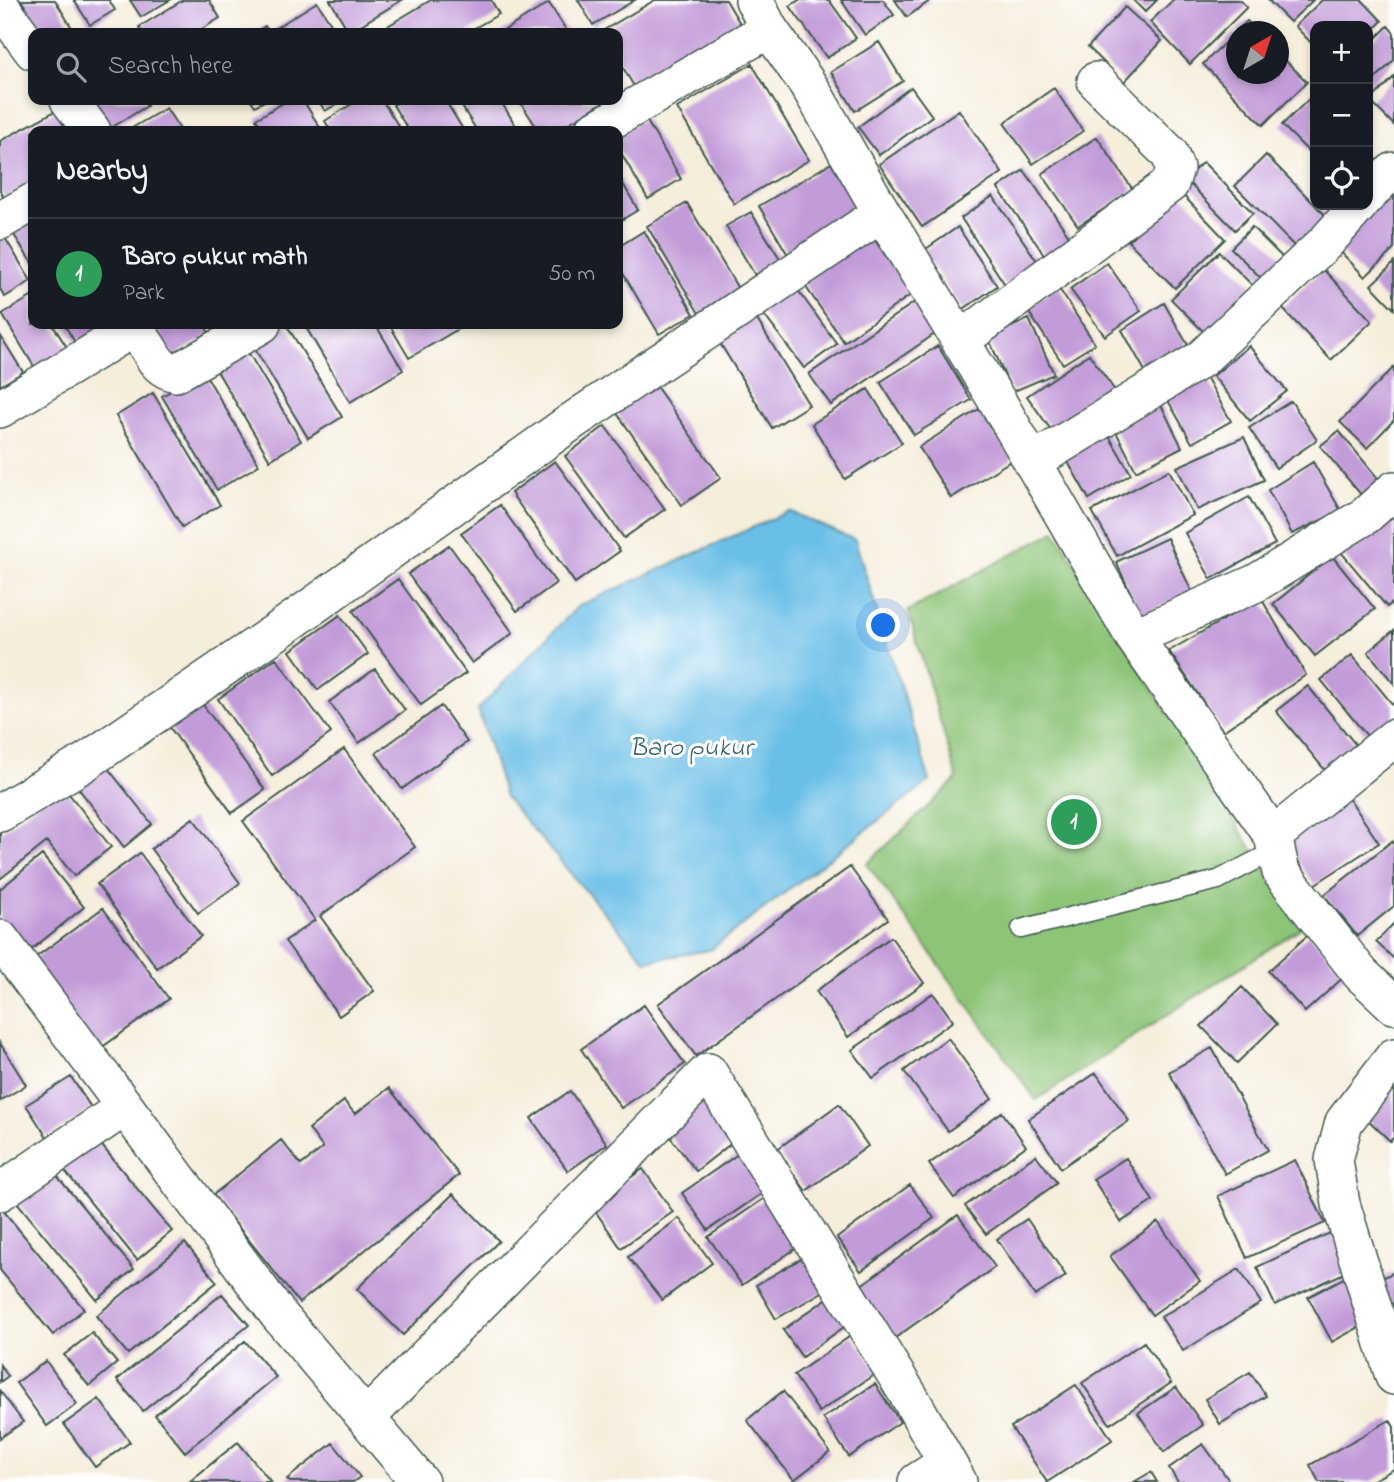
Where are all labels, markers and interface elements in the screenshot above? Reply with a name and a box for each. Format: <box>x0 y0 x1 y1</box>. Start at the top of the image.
north arrow <box>1226 21 1289 84</box>
map controls <box>1310 21 1373 210</box>
button: + <box>1310 21 1373 84</box>
search box <box>28 28 623 105</box>
icon: search <box>52 48 90 86</box>
text: Search here <box>108 48 233 86</box>
button: − <box>1310 84 1373 147</box>
button: locate <box>1310 147 1373 210</box>
text: Nearby <box>56 150 148 194</box>
text: Baro pukur math <box>123 239 308 277</box>
text: 1 <box>75 258 83 291</box>
text: 50 m <box>548 258 595 291</box>
text: Park <box>123 277 165 310</box>
your location <box>866 608 900 642</box>
water label: Baro pukur <box>630 730 755 768</box>
pin: 1 <box>1051 796 1097 848</box>

